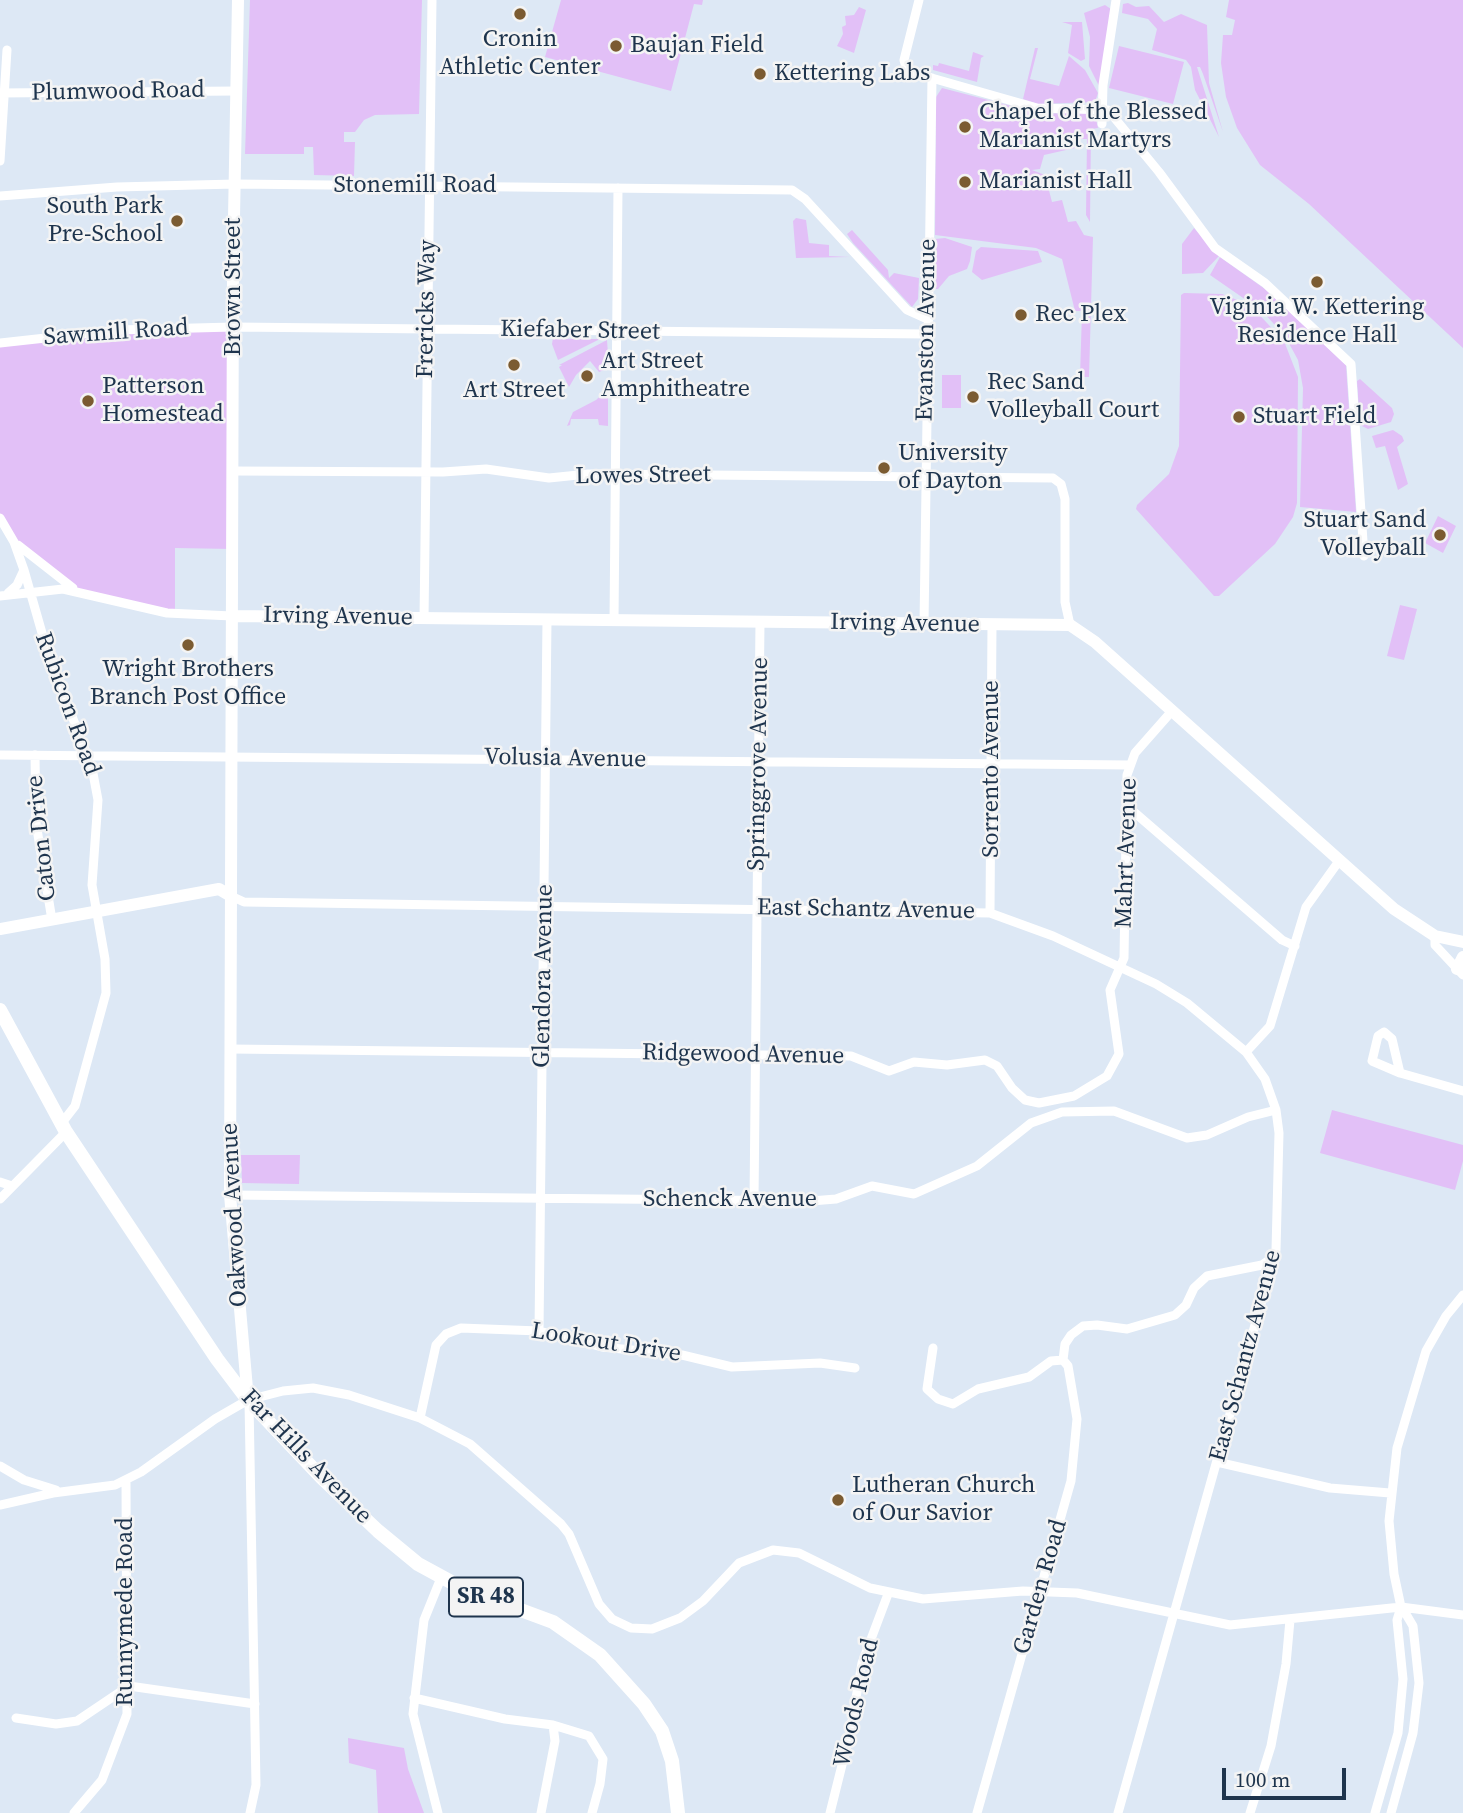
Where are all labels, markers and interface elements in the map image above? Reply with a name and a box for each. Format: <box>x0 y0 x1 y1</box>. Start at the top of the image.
marker: Cronin Athletic Center <box>512 6 528 22</box>
place label: Cronin Athletic Center <box>439 26 601 82</box>
place label: Baujan Field <box>630 32 764 60</box>
marker: Baujan Field <box>608 38 624 54</box>
place label: Kettering Labs <box>774 60 930 88</box>
marker: Kettering Labs <box>752 66 768 82</box>
street label: Plumwood Road <box>31 76 205 108</box>
place label: Chapel of the Blessed Marianist Martyrs <box>979 99 1207 155</box>
marker: Chapel of the Blessed Marianist Martyrs <box>957 119 973 135</box>
place label: Marianist Hall <box>979 168 1132 196</box>
street label: Stonemill Road <box>334 172 496 200</box>
marker: Marianist Hall <box>957 174 973 190</box>
place label: South Park Pre-School <box>47 193 163 249</box>
marker: South Park Pre-School <box>169 213 185 229</box>
street label: Brown Street <box>220 218 248 356</box>
street label: Evanston Avenue <box>911 238 943 422</box>
street label: Frericks Way <box>411 239 443 379</box>
marker: Viginia W. Kettering Residence Hall <box>1309 274 1325 290</box>
place label: Viginia W. Kettering Residence Hall <box>1210 294 1424 350</box>
place label: Rec Plex <box>1035 301 1126 329</box>
marker: Rec Plex <box>1013 307 1029 323</box>
street label: Sawmill Road <box>42 314 190 352</box>
street label: Kiefaber Street <box>500 315 660 347</box>
place label: Art Street Amphitheatre <box>601 348 750 404</box>
marker: Art Street <box>506 357 522 373</box>
marker: Art Street Amphitheatre <box>579 368 595 384</box>
place label: Rec Sand Volleyball Court <box>987 369 1159 425</box>
place label: Patterson Homestead <box>102 373 224 429</box>
place label: Art Street <box>463 377 565 405</box>
marker: Rec Sand Volleyball Court <box>965 389 981 405</box>
marker: Patterson Homestead <box>80 393 96 409</box>
place label: Stuart Field <box>1253 403 1376 431</box>
marker: Stuart Field <box>1231 409 1247 425</box>
place label: University of Dayton <box>898 440 1008 496</box>
street label: Lowes Street <box>575 460 711 492</box>
marker: University of Dayton <box>876 460 892 476</box>
place label: Stuart Sand Volleyball <box>1304 507 1426 563</box>
marker: Stuart Sand Volleyball <box>1432 527 1448 543</box>
street label: Irving Avenue <box>263 601 413 633</box>
street label: Irving Avenue <box>830 608 980 640</box>
street label: Rubicon Road <box>28 629 106 779</box>
marker: Wright Brothers Branch Post Office <box>180 637 196 653</box>
place label: Wright Brothers Branch Post Office <box>90 656 286 712</box>
street label: Springgrove Avenue <box>743 657 775 871</box>
street label: Sorrento Avenue <box>978 680 1006 858</box>
street label: Volusia Avenue <box>484 743 646 775</box>
street label: Caton Drive <box>21 774 63 902</box>
street label: Mahrt Avenue <box>1110 777 1144 929</box>
street label: Glendora Avenue <box>528 884 560 1068</box>
street label: East Schantz Avenue <box>757 894 975 926</box>
street label: Ridgewood Avenue <box>641 1039 845 1071</box>
street label: Oakwood Avenue <box>216 1122 254 1308</box>
street label: Schenck Avenue <box>643 1186 817 1214</box>
street label: East Schantz Avenue <box>1204 1247 1288 1465</box>
street label: Lookout Drive <box>529 1317 683 1369</box>
street label: Far Hills Avenue <box>235 1384 377 1530</box>
place label: Lutheran Church of Our Savior <box>852 1472 1036 1528</box>
marker: Lutheran Church of Our Savior <box>830 1492 846 1508</box>
street label: Garden Road <box>1008 1516 1074 1658</box>
street label: Runnymede Road <box>112 1517 140 1707</box>
road number: SR 48 <box>449 1578 523 1616</box>
street label: Woods Road <box>828 1636 886 1770</box>
scale bar <box>1225 1754 1349 1798</box>
text: 100 m <box>1235 1765 1290 1794</box>

